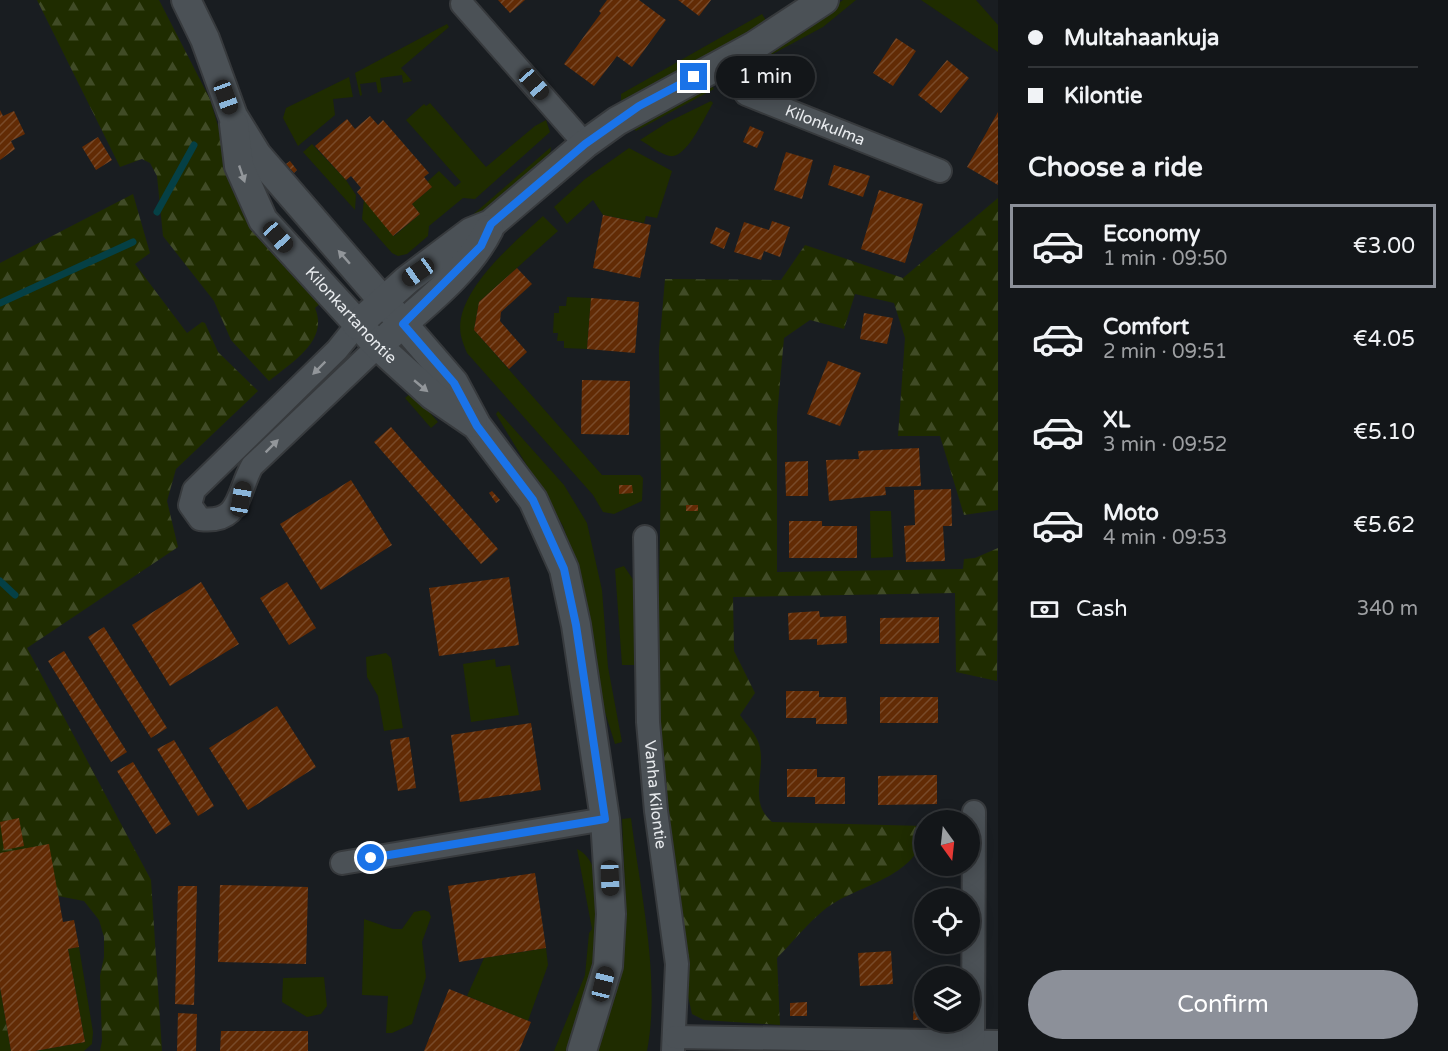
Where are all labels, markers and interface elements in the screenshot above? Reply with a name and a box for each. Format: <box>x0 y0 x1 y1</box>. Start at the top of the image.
text: Multahaankuja <box>1064 25 1219 51</box>
callout: 1 min <box>715 56 814 98</box>
route end <box>680 63 707 90</box>
car <box>515 65 553 103</box>
text: 1 min <box>739 65 792 89</box>
car <box>211 77 241 117</box>
text: Kilontie <box>1064 83 1143 109</box>
street label: Kilonkulma <box>782 101 868 150</box>
text: Choose a ride <box>1028 151 1203 184</box>
one-way arrow <box>237 165 247 183</box>
car <box>259 218 297 256</box>
icon: car <box>1031 219 1085 273</box>
text: Economy <box>1103 221 1200 247</box>
text: €3.00 <box>1353 233 1415 259</box>
text: 1 min · 09:50 <box>1103 247 1227 271</box>
one-way arrow <box>338 250 351 265</box>
car <box>398 254 438 290</box>
street label: Kilonkartanontie <box>301 263 401 368</box>
icon: car <box>1031 312 1085 366</box>
text: Comfort <box>1103 314 1189 340</box>
text: €4.05 <box>1353 326 1415 352</box>
text: 2 min · 09:51 <box>1103 340 1227 364</box>
one-way arrow <box>312 361 326 375</box>
one-way arrow <box>413 379 428 392</box>
icon: car <box>1031 405 1085 459</box>
text: XL <box>1103 407 1130 433</box>
text: €5.10 <box>1353 419 1415 445</box>
text: 3 min · 09:52 <box>1103 433 1227 457</box>
one-way arrow <box>265 439 279 453</box>
car <box>229 480 253 518</box>
icon: car <box>1031 498 1085 552</box>
text: Moto <box>1103 500 1159 526</box>
text: €5.62 <box>1353 512 1415 538</box>
text: 4 min · 09:53 <box>1103 526 1227 550</box>
icon: cash <box>1028 593 1061 626</box>
text: Cash <box>1076 596 1128 622</box>
text: 340 m <box>1357 597 1418 621</box>
street label: Vanha Kilontie <box>640 739 671 850</box>
north arrow <box>914 810 980 876</box>
map controls <box>914 810 980 1032</box>
route start <box>357 844 384 871</box>
car <box>600 860 620 896</box>
button: locate <box>914 888 980 954</box>
car <box>590 964 616 1004</box>
button: layers <box>914 966 980 1032</box>
button: Confirm <box>1028 970 1418 1039</box>

